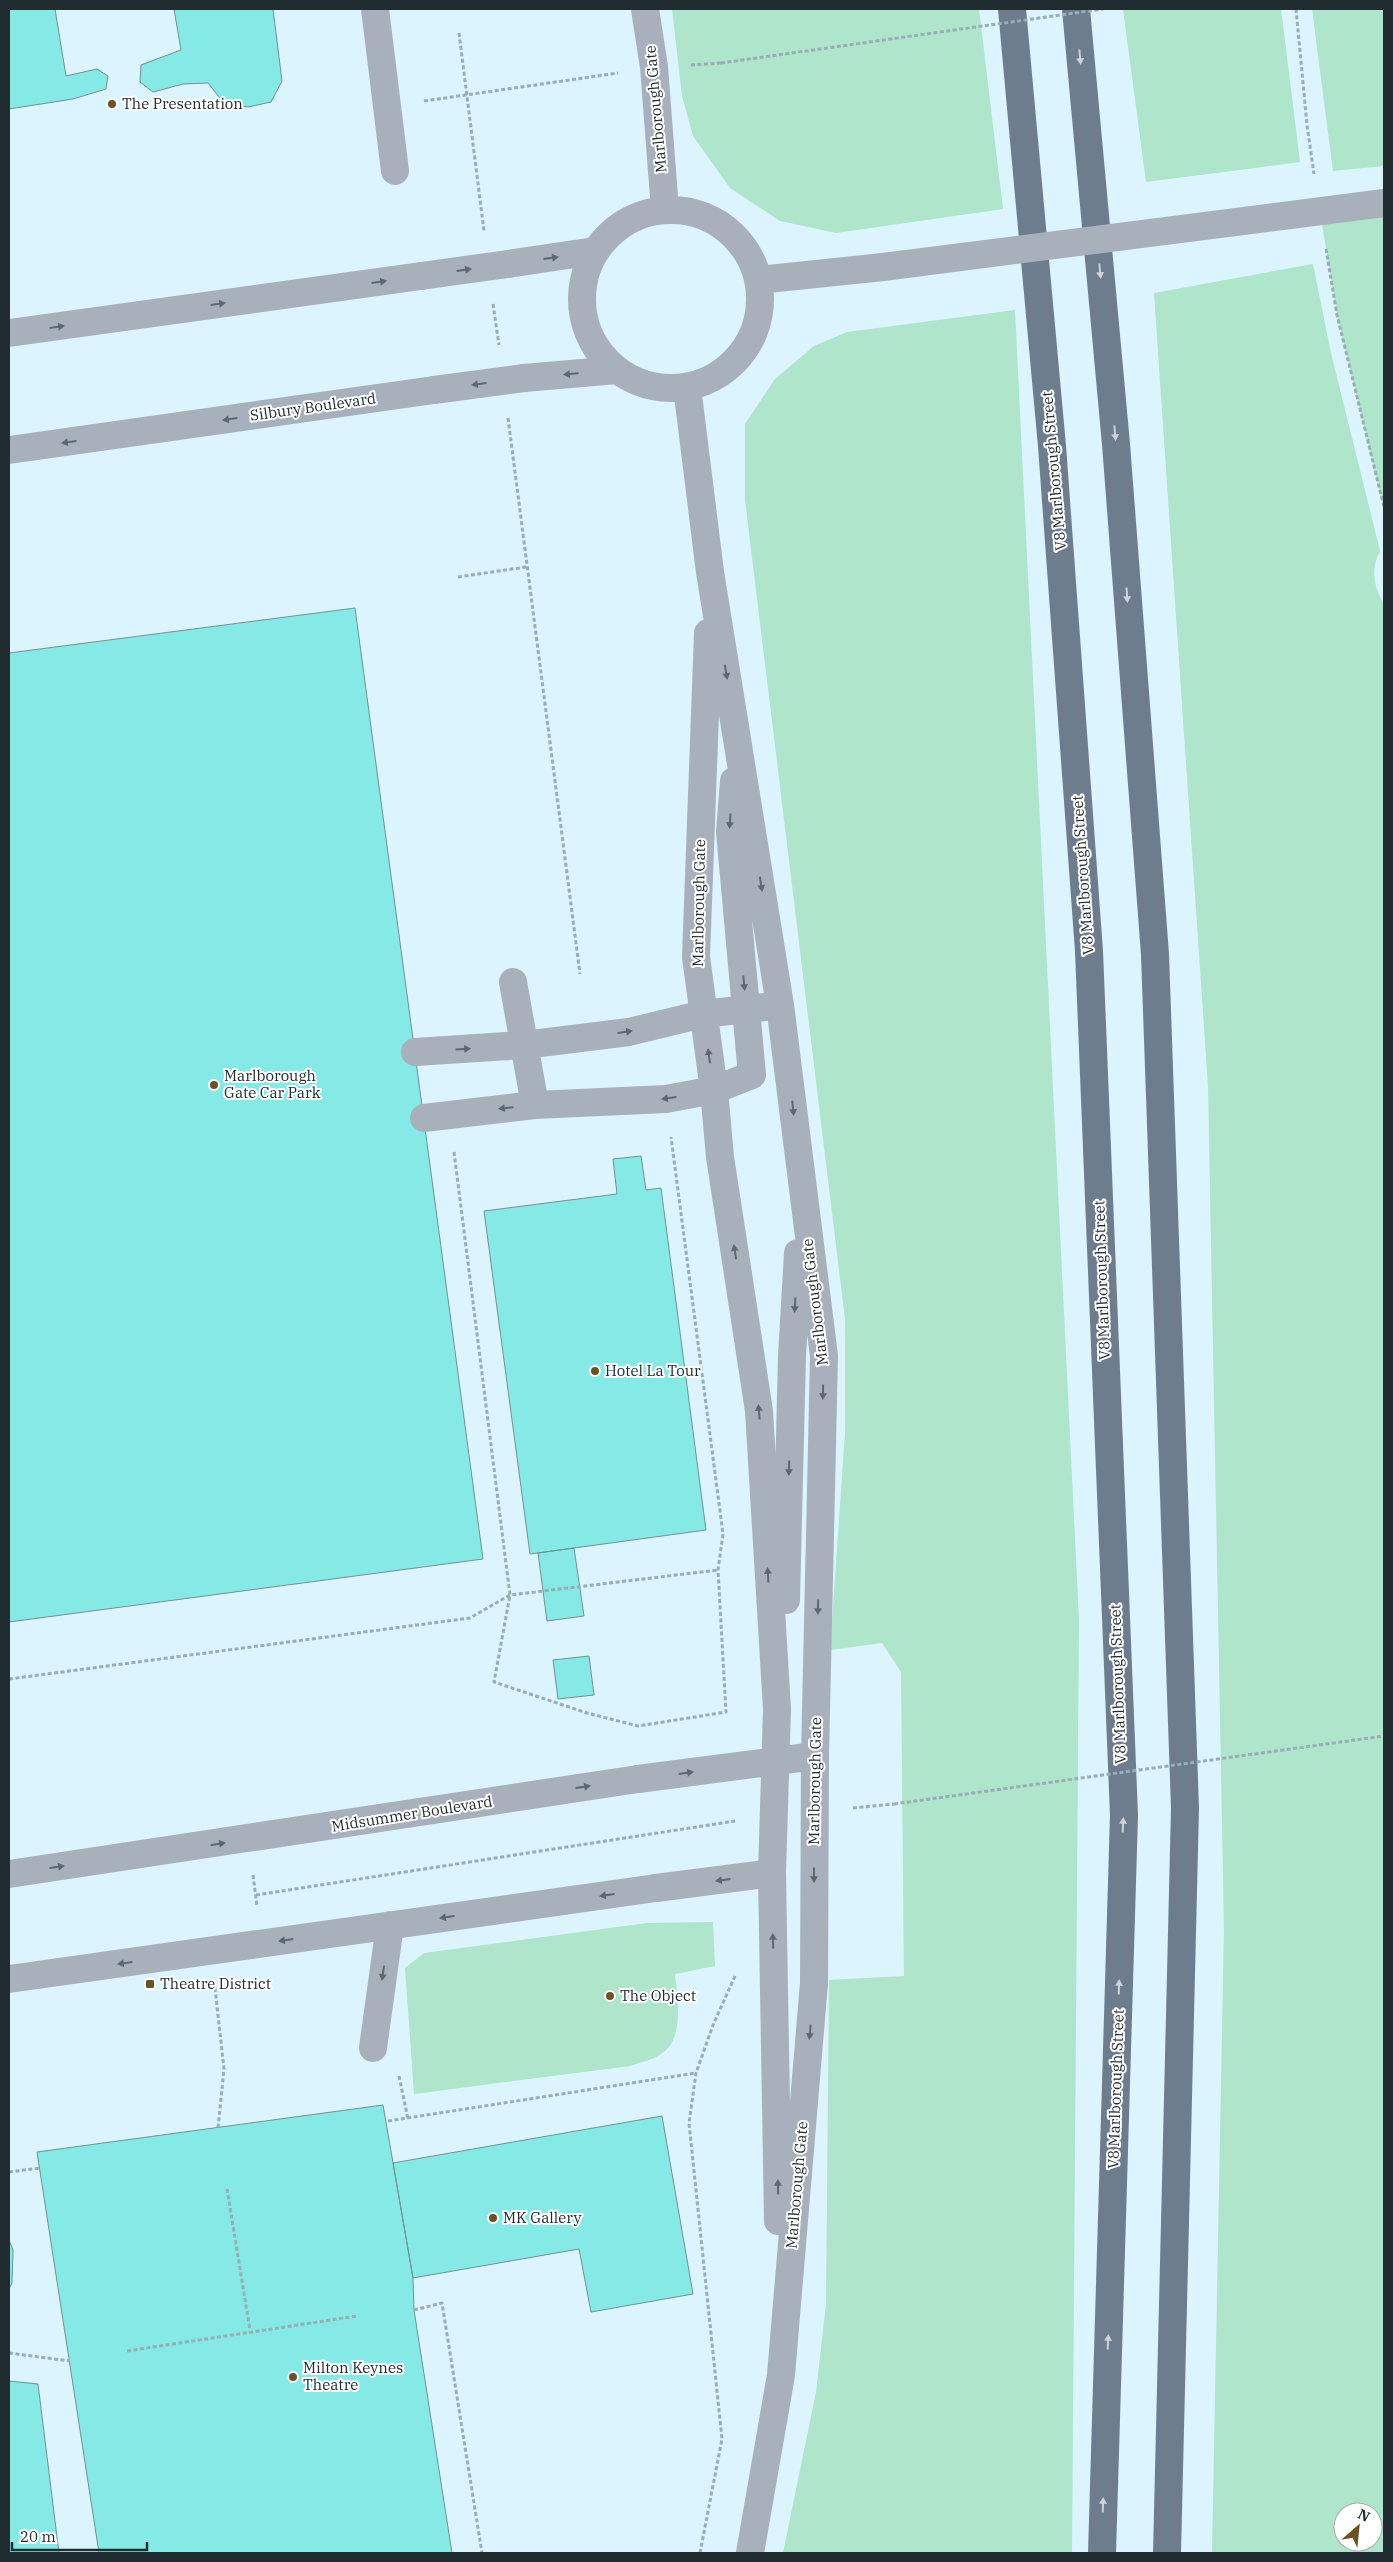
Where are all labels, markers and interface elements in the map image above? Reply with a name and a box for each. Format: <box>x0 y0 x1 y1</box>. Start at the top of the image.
street label: Marlborough Gate <box>640 45 671 173</box>
one-way arrow <box>1076 50 1084 66</box>
place label: The Presentation <box>122 94 243 113</box>
marker: The Presentation <box>106 98 118 110</box>
one-way arrow <box>544 253 560 261</box>
one-way arrow <box>1096 264 1104 280</box>
one-way arrow <box>457 266 473 274</box>
one-way arrow <box>371 278 387 286</box>
one-way arrow <box>210 300 226 308</box>
one-way arrow <box>49 322 65 330</box>
one-way arrow <box>563 370 579 378</box>
one-way arrow <box>471 380 487 388</box>
street label: Silbury Boulevard <box>249 388 377 425</box>
street label: V8 Marlborough Street <box>1037 391 1070 552</box>
one-way arrow <box>221 415 237 423</box>
one-way arrow <box>1111 426 1119 442</box>
one-way arrow <box>61 438 77 446</box>
one-way arrow <box>1124 587 1132 603</box>
one-way arrow <box>723 664 731 680</box>
street label: V8 Marlborough Street <box>1067 795 1098 955</box>
one-way arrow <box>726 813 734 829</box>
street label: Marlborough Gate <box>688 839 709 967</box>
one-way arrow <box>757 876 765 892</box>
one-way arrow <box>740 975 748 991</box>
one-way arrow <box>617 1027 633 1035</box>
one-way arrow <box>456 1044 472 1052</box>
one-way arrow <box>705 1048 713 1064</box>
place label: Marlborough Gate Car Park <box>224 1066 321 1102</box>
marker: Marlborough Gate Car Park <box>208 1079 220 1091</box>
one-way arrow <box>660 1094 676 1102</box>
one-way arrow <box>789 1100 797 1116</box>
one-way arrow <box>498 1104 514 1112</box>
street label: V8 Marlborough Street <box>1089 1200 1114 1360</box>
street label: Marlborough Gate <box>797 1238 832 1367</box>
one-way arrow <box>731 1243 739 1259</box>
one-way arrow <box>790 1298 798 1314</box>
place label: Hotel La Tour <box>605 1361 701 1380</box>
marker: Hotel La Tour <box>589 1365 601 1377</box>
one-way arrow <box>819 1384 827 1400</box>
one-way arrow <box>755 1404 763 1420</box>
one-way arrow <box>785 1460 793 1476</box>
one-way arrow <box>764 1566 772 1582</box>
one-way arrow <box>814 1599 822 1615</box>
street label: V8 Marlborough Street <box>1105 1604 1130 1764</box>
street label: Marlborough Gate <box>804 1717 825 1845</box>
one-way arrow <box>678 1768 694 1776</box>
one-way arrow <box>576 1783 592 1791</box>
street label: Midsummer Boulevard <box>330 1791 494 1836</box>
one-way arrow <box>1120 1817 1128 1833</box>
one-way arrow <box>210 1840 226 1848</box>
one-way arrow <box>49 1863 65 1871</box>
one-way arrow <box>810 1867 818 1883</box>
one-way arrow <box>715 1876 731 1884</box>
one-way arrow <box>599 1891 615 1899</box>
one-way arrow <box>438 1913 454 1921</box>
one-way arrow <box>769 1933 777 1949</box>
one-way arrow <box>277 1936 293 1944</box>
one-way arrow <box>116 1959 132 1967</box>
one-way arrow <box>379 1966 387 1982</box>
place label: Theatre District <box>160 1974 271 1993</box>
marker: Theatre District <box>144 1978 156 1990</box>
one-way arrow <box>1115 1979 1123 1995</box>
place label: The Object <box>620 1986 696 2005</box>
marker: The Object <box>604 1990 616 2002</box>
street label: V8 Marlborough Street <box>1103 2009 1128 2169</box>
one-way arrow <box>805 2024 813 2040</box>
street label: Marlborough Gate <box>781 2121 812 2249</box>
one-way arrow <box>774 2178 782 2194</box>
place label: MK Gallery <box>503 2208 581 2227</box>
marker: MK Gallery <box>487 2212 499 2224</box>
one-way arrow <box>1104 2334 1112 2350</box>
place label: Milton Keynes Theatre <box>303 2358 403 2394</box>
marker: Milton Keynes Theatre <box>287 2371 299 2383</box>
one-way arrow <box>1099 2496 1107 2512</box>
north arrow <box>1333 2502 1383 2552</box>
text: N <box>1355 2505 1373 2526</box>
scale bar <box>12 2520 148 2552</box>
text: 20 m <box>20 2527 56 2546</box>

